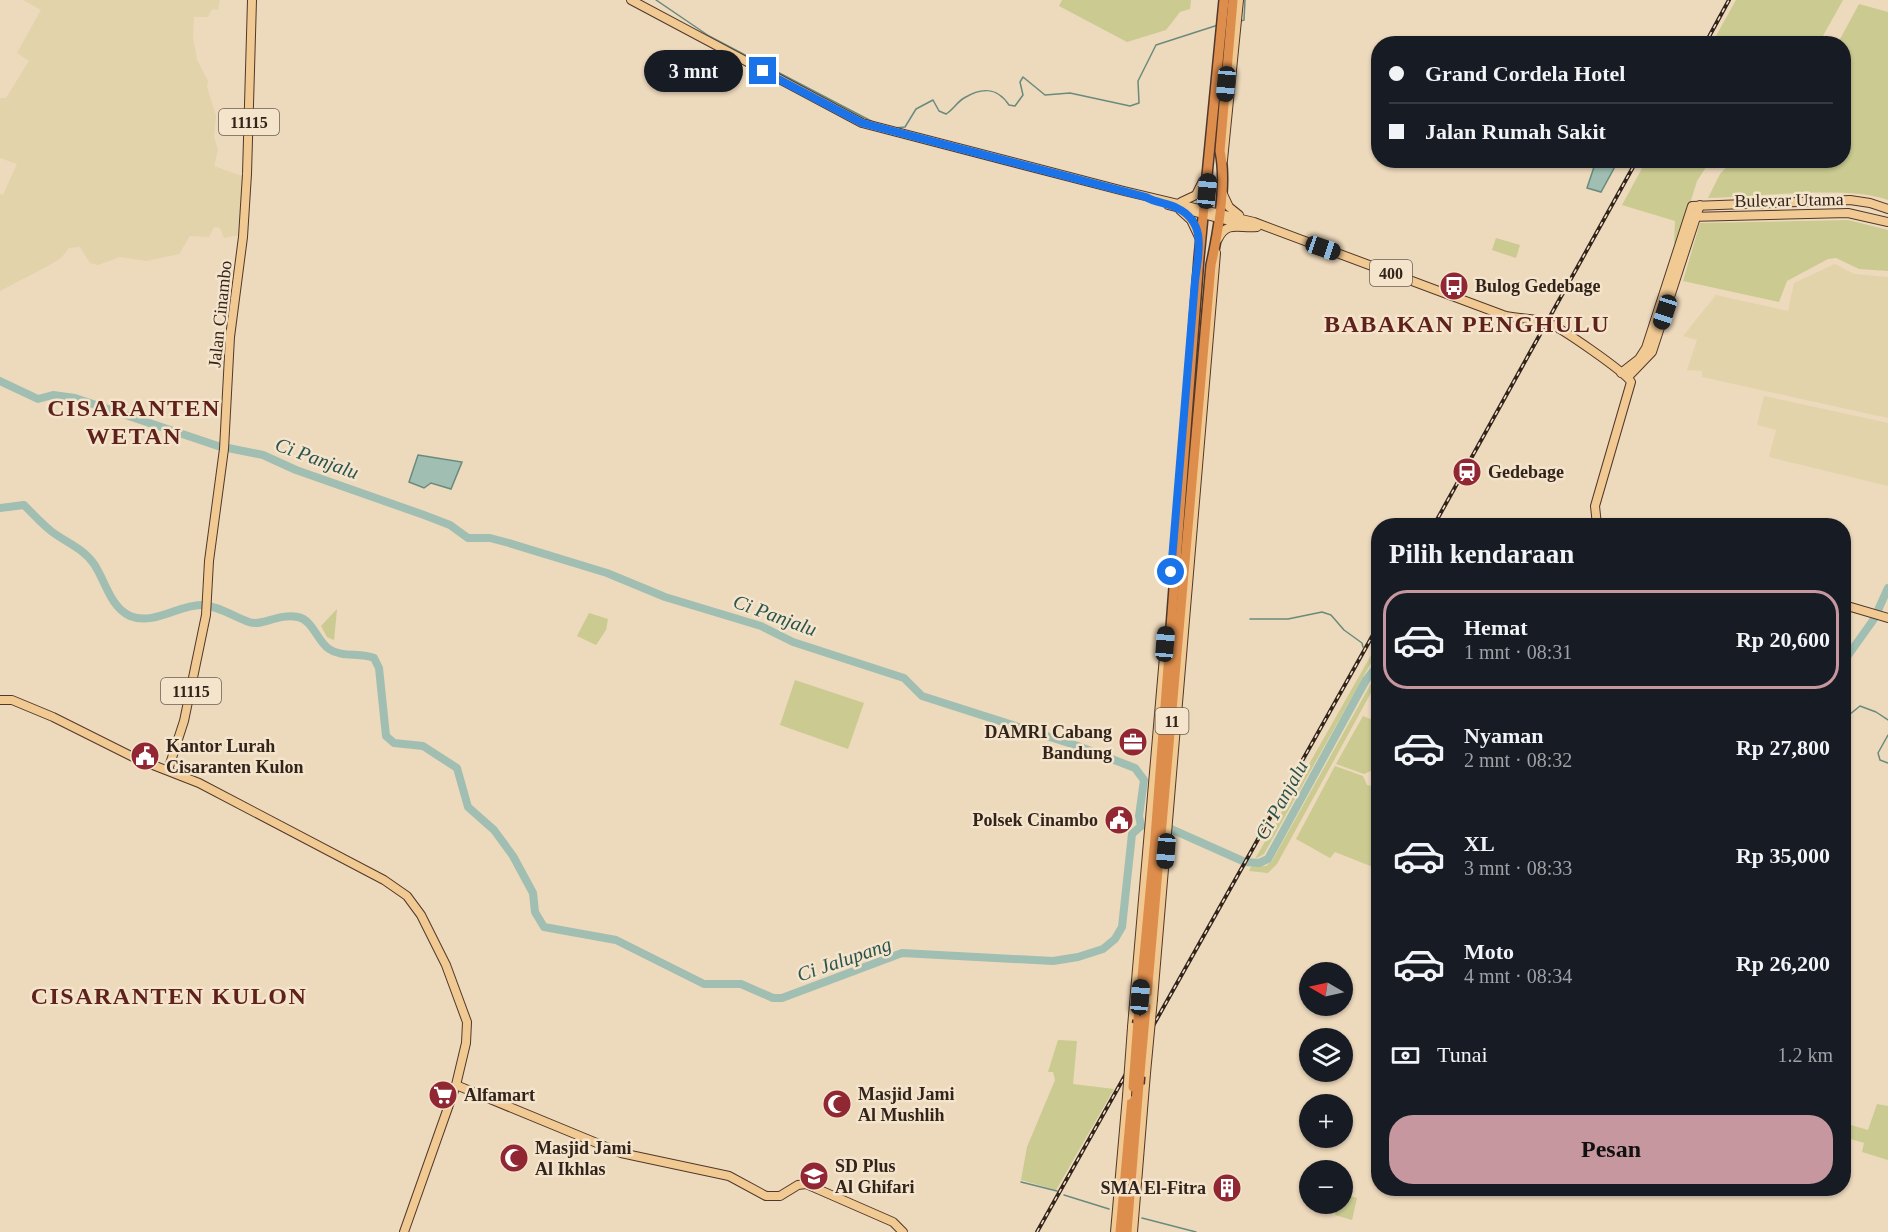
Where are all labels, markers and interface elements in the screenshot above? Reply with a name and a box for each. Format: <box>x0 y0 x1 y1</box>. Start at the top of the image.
callout: 3 mnt <box>643 50 742 92</box>
route end <box>749 57 776 84</box>
text: 3 mnt <box>669 60 718 82</box>
text: Grand Cordela Hotel <box>1425 61 1625 86</box>
car <box>1215 65 1237 103</box>
road number: 11115 <box>219 109 279 135</box>
text: Jalan Rumah Sakit <box>1425 119 1606 144</box>
car <box>1196 172 1218 210</box>
street label: Bulevar Utama <box>1734 189 1844 211</box>
car <box>1303 234 1343 262</box>
street label: Jalan Cinambo <box>204 260 236 368</box>
road number: 400 <box>1370 260 1412 286</box>
bus stop icon: Bulog Gedebage <box>1438 270 1470 302</box>
place label: Bulog Gedebage <box>1475 276 1601 296</box>
car <box>1651 292 1679 332</box>
district label: BABAKAN PENGHULU <box>1324 311 1610 337</box>
district label: CISARANTEN WETAN <box>47 395 221 449</box>
water label: Ci Panjalu <box>272 433 362 484</box>
station icon: Gedebage <box>1451 456 1483 488</box>
place label: Gedebage <box>1488 462 1564 482</box>
text: Pilih kendaraan <box>1389 539 1574 569</box>
route start <box>1157 558 1184 585</box>
water label: Ci Panjalu <box>730 590 820 641</box>
icon: car <box>1392 613 1446 667</box>
text: Hemat <box>1464 615 1528 640</box>
car <box>1154 625 1176 663</box>
text: Rp 20,600 <box>1736 627 1830 652</box>
text: 1 mnt · 08:31 <box>1464 641 1572 663</box>
road number: 11115 <box>161 678 221 704</box>
road number: 11 <box>1156 708 1188 734</box>
icon: car <box>1392 721 1446 775</box>
place label: DAMRI Cabang Bandung <box>984 722 1112 763</box>
text: Nyaman <box>1464 723 1543 748</box>
office icon: DAMRI Cabang Bandung <box>1117 726 1149 758</box>
text: Rp 27,800 <box>1736 735 1830 760</box>
place label: Kantor Lurah Cisaranten Kulon <box>166 736 304 777</box>
public building icon: Kantor Lurah Cisaranten Kulon <box>129 740 161 772</box>
text: 2 mnt · 08:32 <box>1464 749 1572 771</box>
water label: Ci Panjalu <box>1250 757 1313 844</box>
public building icon: Polsek Cinambo <box>1103 804 1135 836</box>
place label: Polsek Cinambo <box>972 810 1098 830</box>
icon: car <box>1392 829 1446 883</box>
text: XL <box>1464 831 1495 856</box>
car <box>1155 832 1177 870</box>
text: Rp 35,000 <box>1736 843 1830 868</box>
text: 3 mnt · 08:33 <box>1464 857 1572 879</box>
water label: Ci Jalupang <box>794 933 894 986</box>
icon: car <box>1392 937 1446 991</box>
text: Moto <box>1464 939 1514 964</box>
text: Rp 26,200 <box>1736 951 1830 976</box>
north arrow <box>1299 962 1353 1016</box>
map controls <box>1299 962 1353 1214</box>
text: 4 mnt · 08:34 <box>1464 965 1572 987</box>
car <box>1129 978 1151 1016</box>
district label: CISARANTEN KULON <box>31 983 307 1009</box>
button: layers <box>1299 1028 1353 1082</box>
icon: cash <box>1389 1039 1422 1072</box>
text: Tunai <box>1437 1042 1488 1067</box>
text: 1.2 km <box>1777 1044 1833 1066</box>
supermarket icon: Alfamart <box>427 1079 459 1111</box>
place label: Masjid Jami Al Mushlih <box>858 1084 955 1125</box>
place label: Alfamart <box>464 1085 535 1105</box>
mosque icon: Masjid Jami Al Mushlih <box>821 1088 853 1120</box>
button: + <box>1299 1094 1353 1148</box>
button: Pesan <box>1389 1115 1833 1184</box>
place label: Masjid Jami Al Ikhlas <box>535 1138 632 1179</box>
mosque icon: Masjid Jami Al Ikhlas <box>498 1142 530 1174</box>
place label: SD Plus Al Ghifari <box>835 1156 915 1197</box>
school or university icon: SD Plus Al Ghifari <box>798 1160 830 1192</box>
button: − <box>1299 1160 1353 1214</box>
building icon: SMA El-Fitra <box>1211 1172 1243 1204</box>
place label: SMA El-Fitra <box>1101 1178 1206 1198</box>

